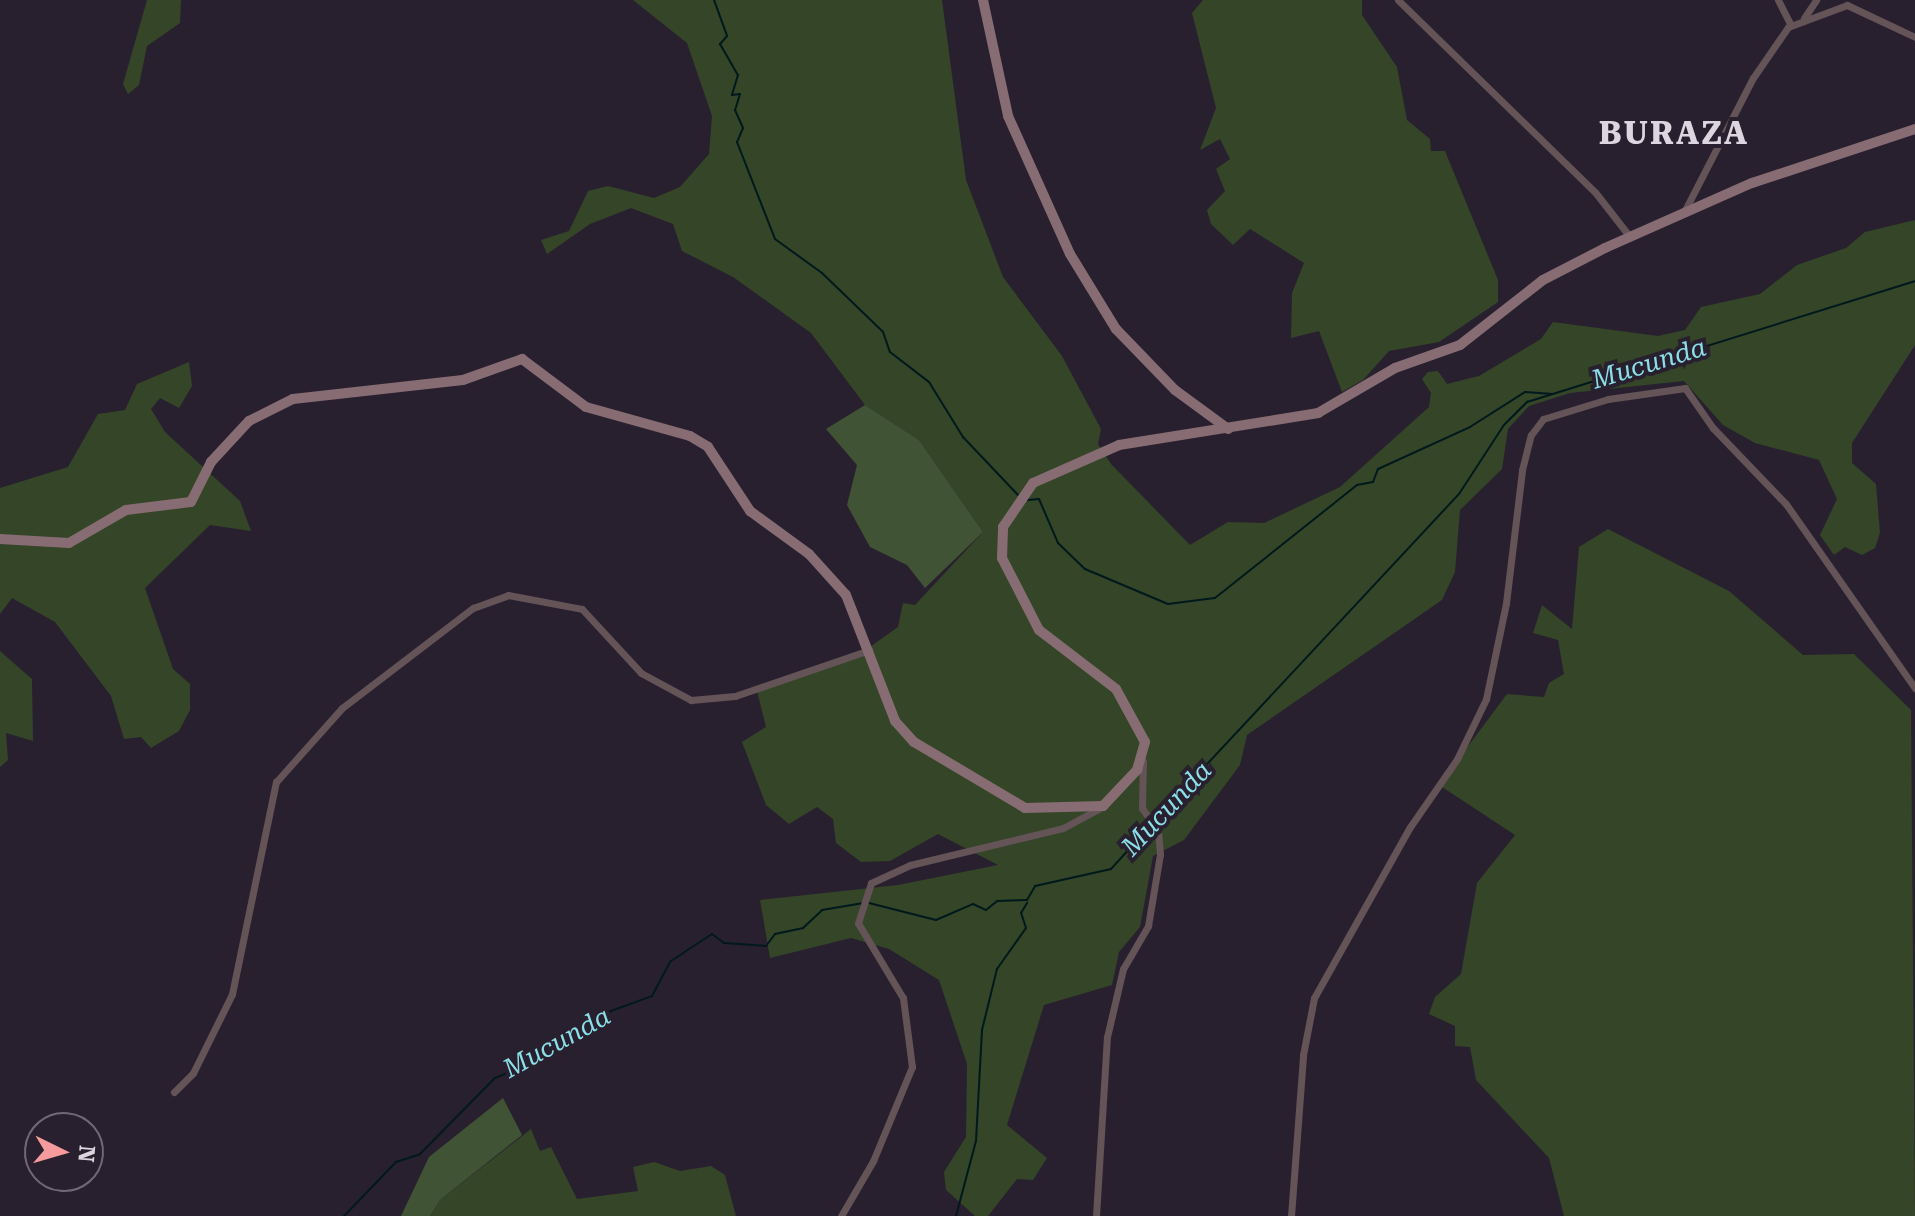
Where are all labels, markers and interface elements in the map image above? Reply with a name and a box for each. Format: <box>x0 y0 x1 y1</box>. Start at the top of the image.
district label: BURAZA <box>1599 114 1749 152</box>
water label: Mucunda <box>1588 332 1710 396</box>
water label: Mucunda <box>1115 755 1219 863</box>
water label: Mucunda <box>498 1001 616 1085</box>
north arrow <box>24 1112 104 1192</box>
text: N <box>73 1144 100 1163</box>

